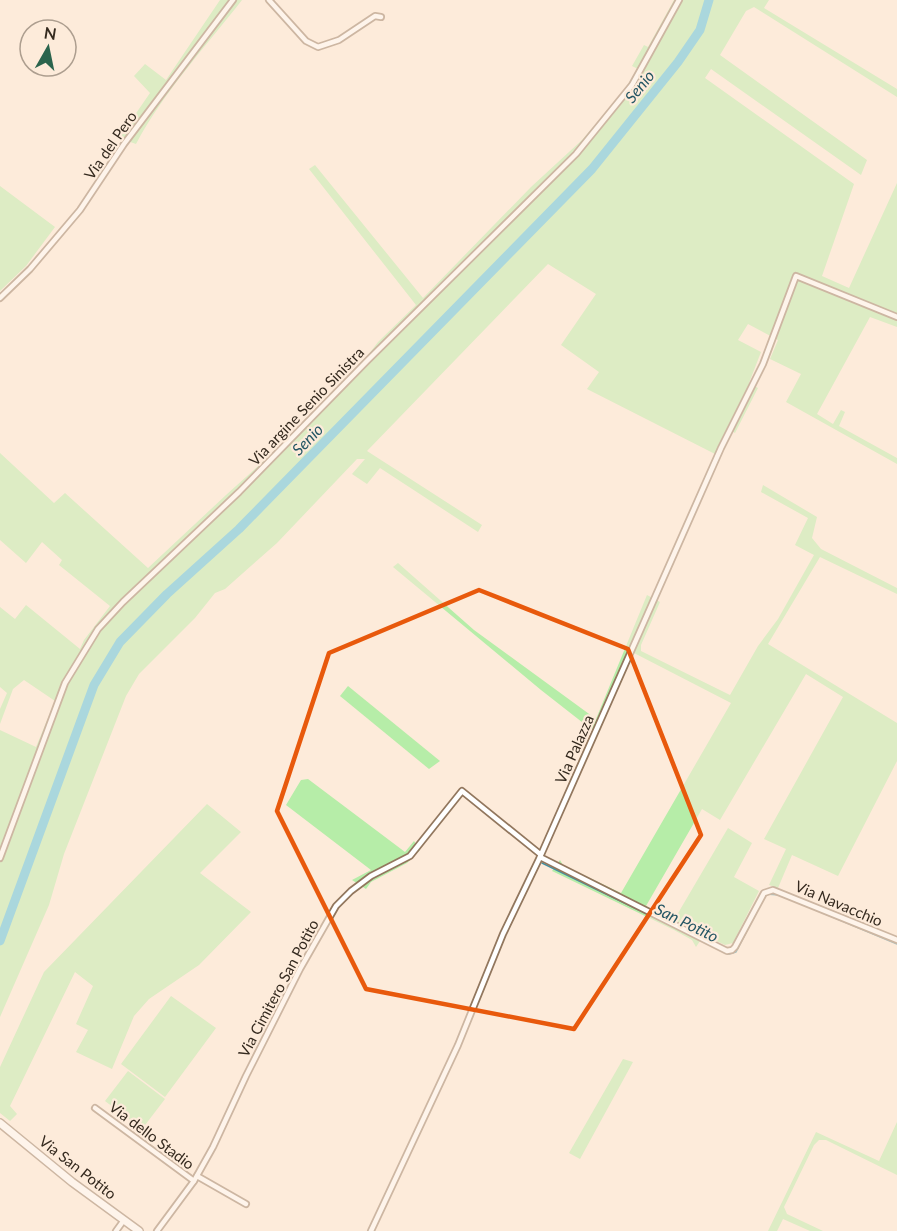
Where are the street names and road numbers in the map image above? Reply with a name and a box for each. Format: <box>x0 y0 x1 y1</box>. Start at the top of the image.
street label: Via del Pero <box>80 108 140 182</box>
street label: Via argine Senio Sinistra <box>245 343 367 469</box>
street label: Via Palazza <box>551 712 597 786</box>
street label: Via Navacchio <box>793 876 885 930</box>
street label: Via Cimitero San Potito <box>234 916 322 1060</box>
street label: Via dello Stadio <box>106 1097 198 1173</box>
street label: Via San Potito <box>36 1131 120 1203</box>

